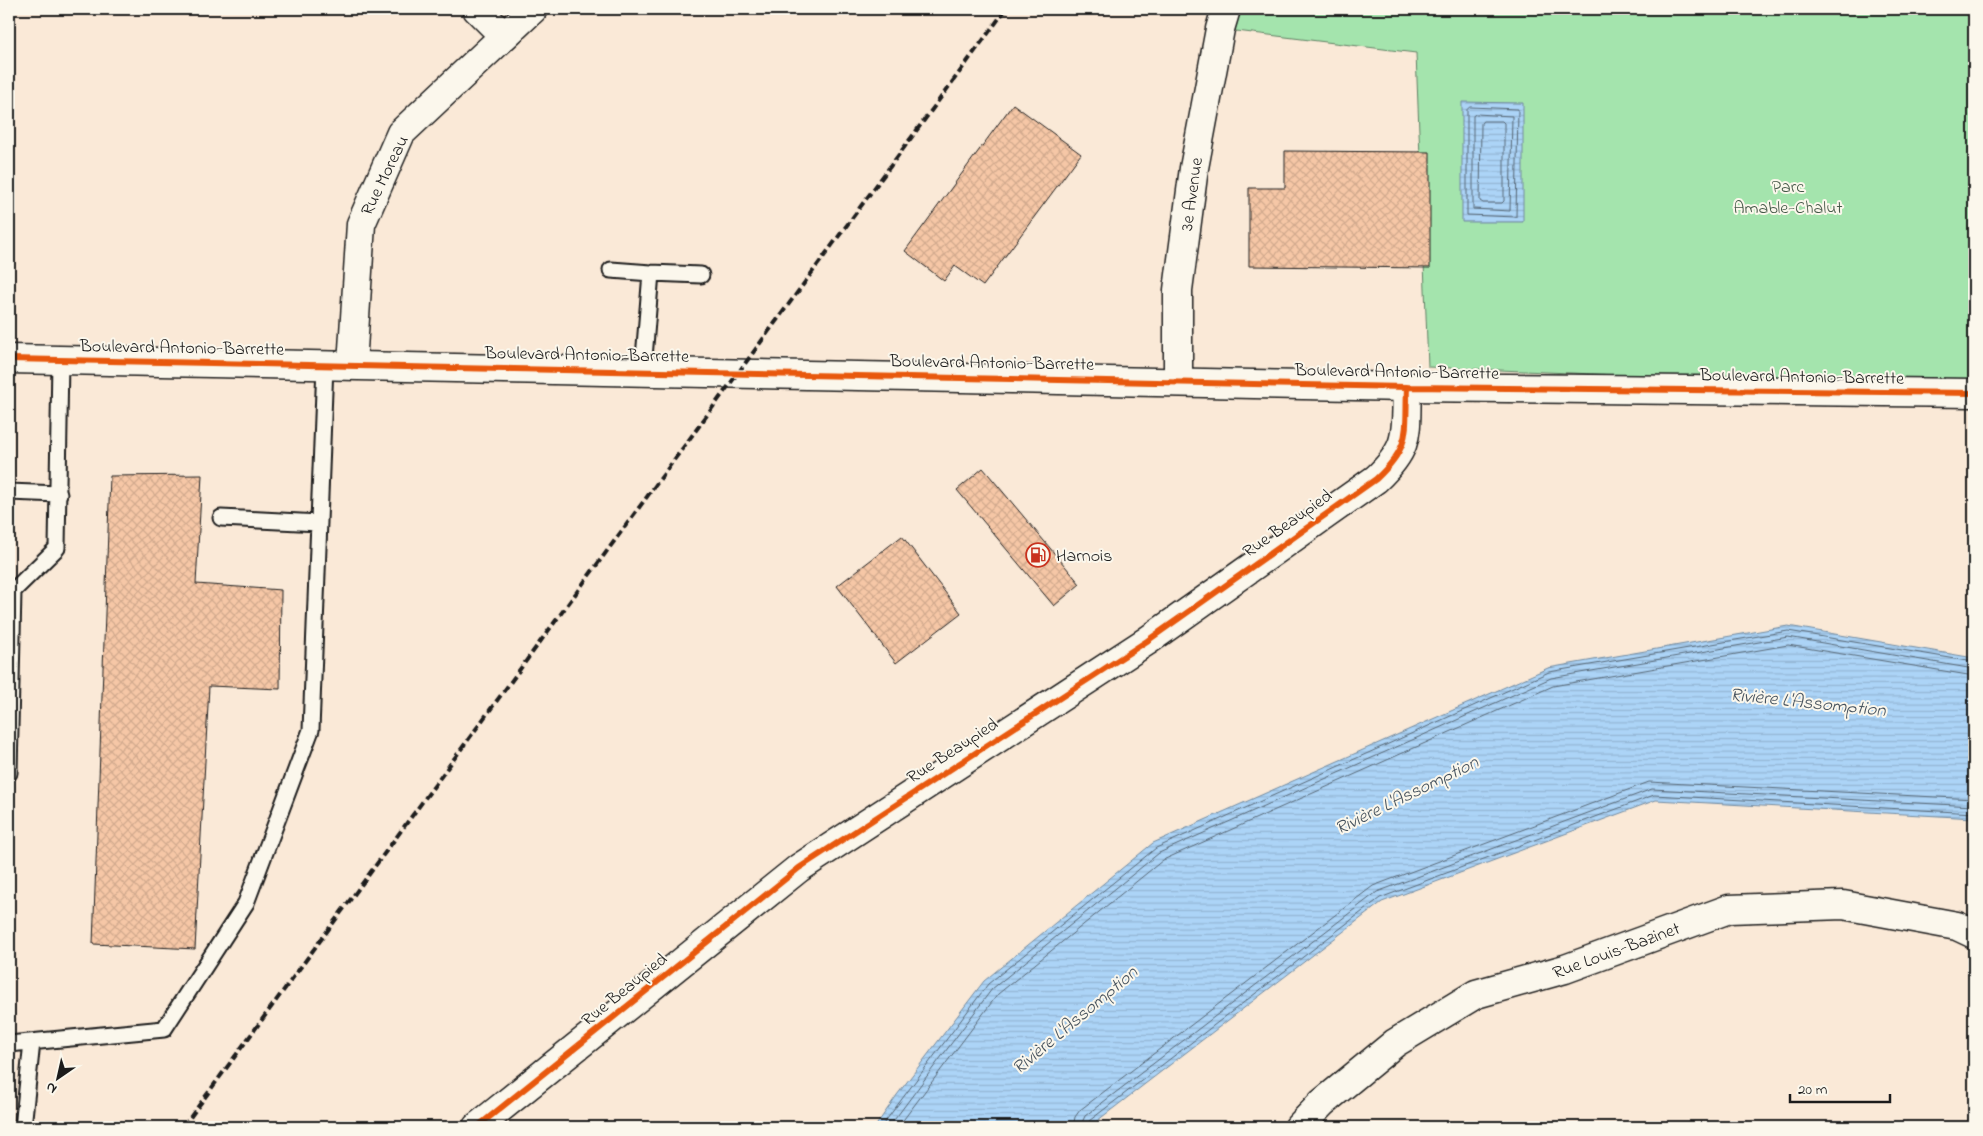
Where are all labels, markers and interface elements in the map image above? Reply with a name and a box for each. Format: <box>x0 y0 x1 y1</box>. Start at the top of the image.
street label: Rue Moreau <box>355 131 416 221</box>
street label: 3e Avenue <box>1175 155 1211 233</box>
park label: Parc Amable-Chalut <box>1733 175 1843 222</box>
street label: Boulevard Antonio-Barrette <box>79 334 285 364</box>
street label: Boulevard Antonio-Barrette <box>484 341 690 371</box>
street label: Boulevard Antonio-Barrette <box>889 349 1095 379</box>
street label: Boulevard Antonio-Barrette <box>1294 358 1500 388</box>
street label: Boulevard Antonio-Barrette <box>1699 363 1905 393</box>
street label: Rue Beaupied <box>1238 484 1338 565</box>
fuel station icon: Harnois <box>1025 542 1051 568</box>
place label: Harnois <box>1056 544 1112 570</box>
water label: Rivière L'Assomption <box>1729 682 1888 725</box>
street label: Rue Beaupied <box>902 712 1004 791</box>
water label: Rivière L'Assomption <box>1331 750 1484 843</box>
street label: Rue Louis-Bazinet <box>1549 917 1684 987</box>
street label: Rue Beaupied <box>577 948 674 1033</box>
water label: Rivière L'Assomption <box>1007 960 1145 1082</box>
north arrow <box>32 1054 82 1104</box>
scale bar <box>1790 1071 1890 1103</box>
text: N <box>42 1076 61 1099</box>
text: 20 m <box>1798 1079 1828 1101</box>

